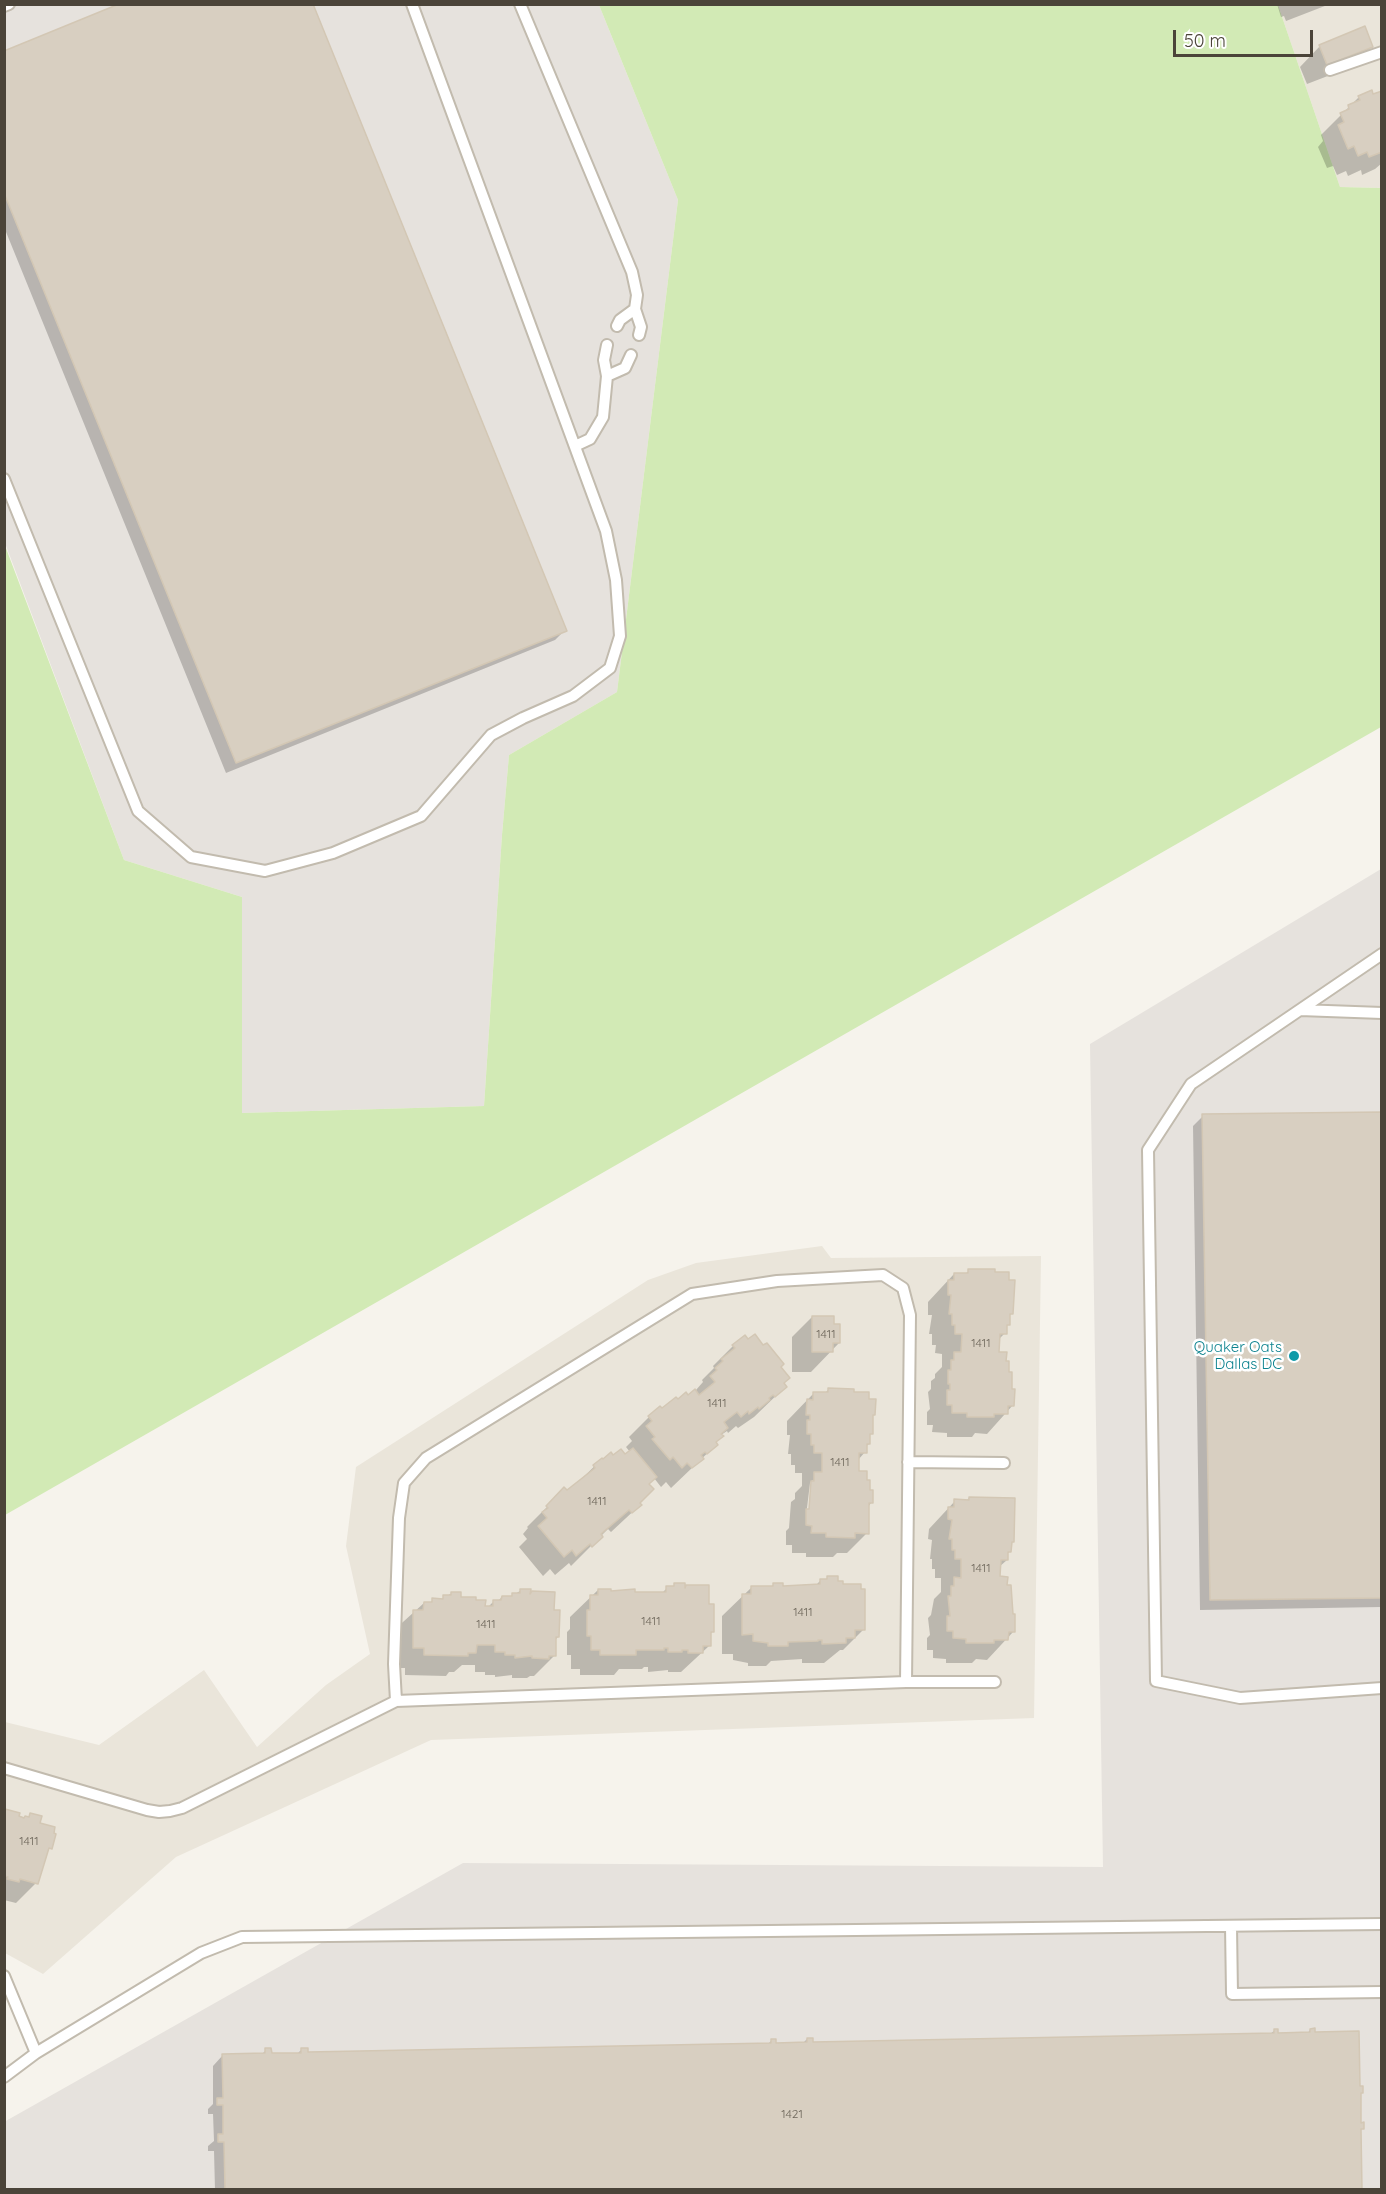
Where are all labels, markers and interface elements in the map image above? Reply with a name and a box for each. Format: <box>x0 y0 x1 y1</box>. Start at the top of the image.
scale bar <box>1176 18 1316 56</box>
text: 50 m <box>1184 29 1226 52</box>
house number: 1411 <box>816 1327 836 1341</box>
house number: 1411 <box>971 1336 991 1350</box>
place label: Quaker Oats Dallas DC <box>1194 1338 1282 1373</box>
marker: Quaker Oats Dallas DC <box>1287 1349 1301 1363</box>
house number: 1411 <box>707 1396 727 1410</box>
house number: 1411 <box>830 1455 850 1469</box>
house number: 1411 <box>587 1494 607 1508</box>
house number: 1411 <box>971 1561 991 1575</box>
house number: 1411 <box>793 1605 813 1619</box>
house number: 1411 <box>641 1614 661 1628</box>
house number: 1411 <box>476 1617 496 1631</box>
house number: 1411 <box>19 1834 39 1848</box>
house number: 1421 <box>781 2107 803 2121</box>

